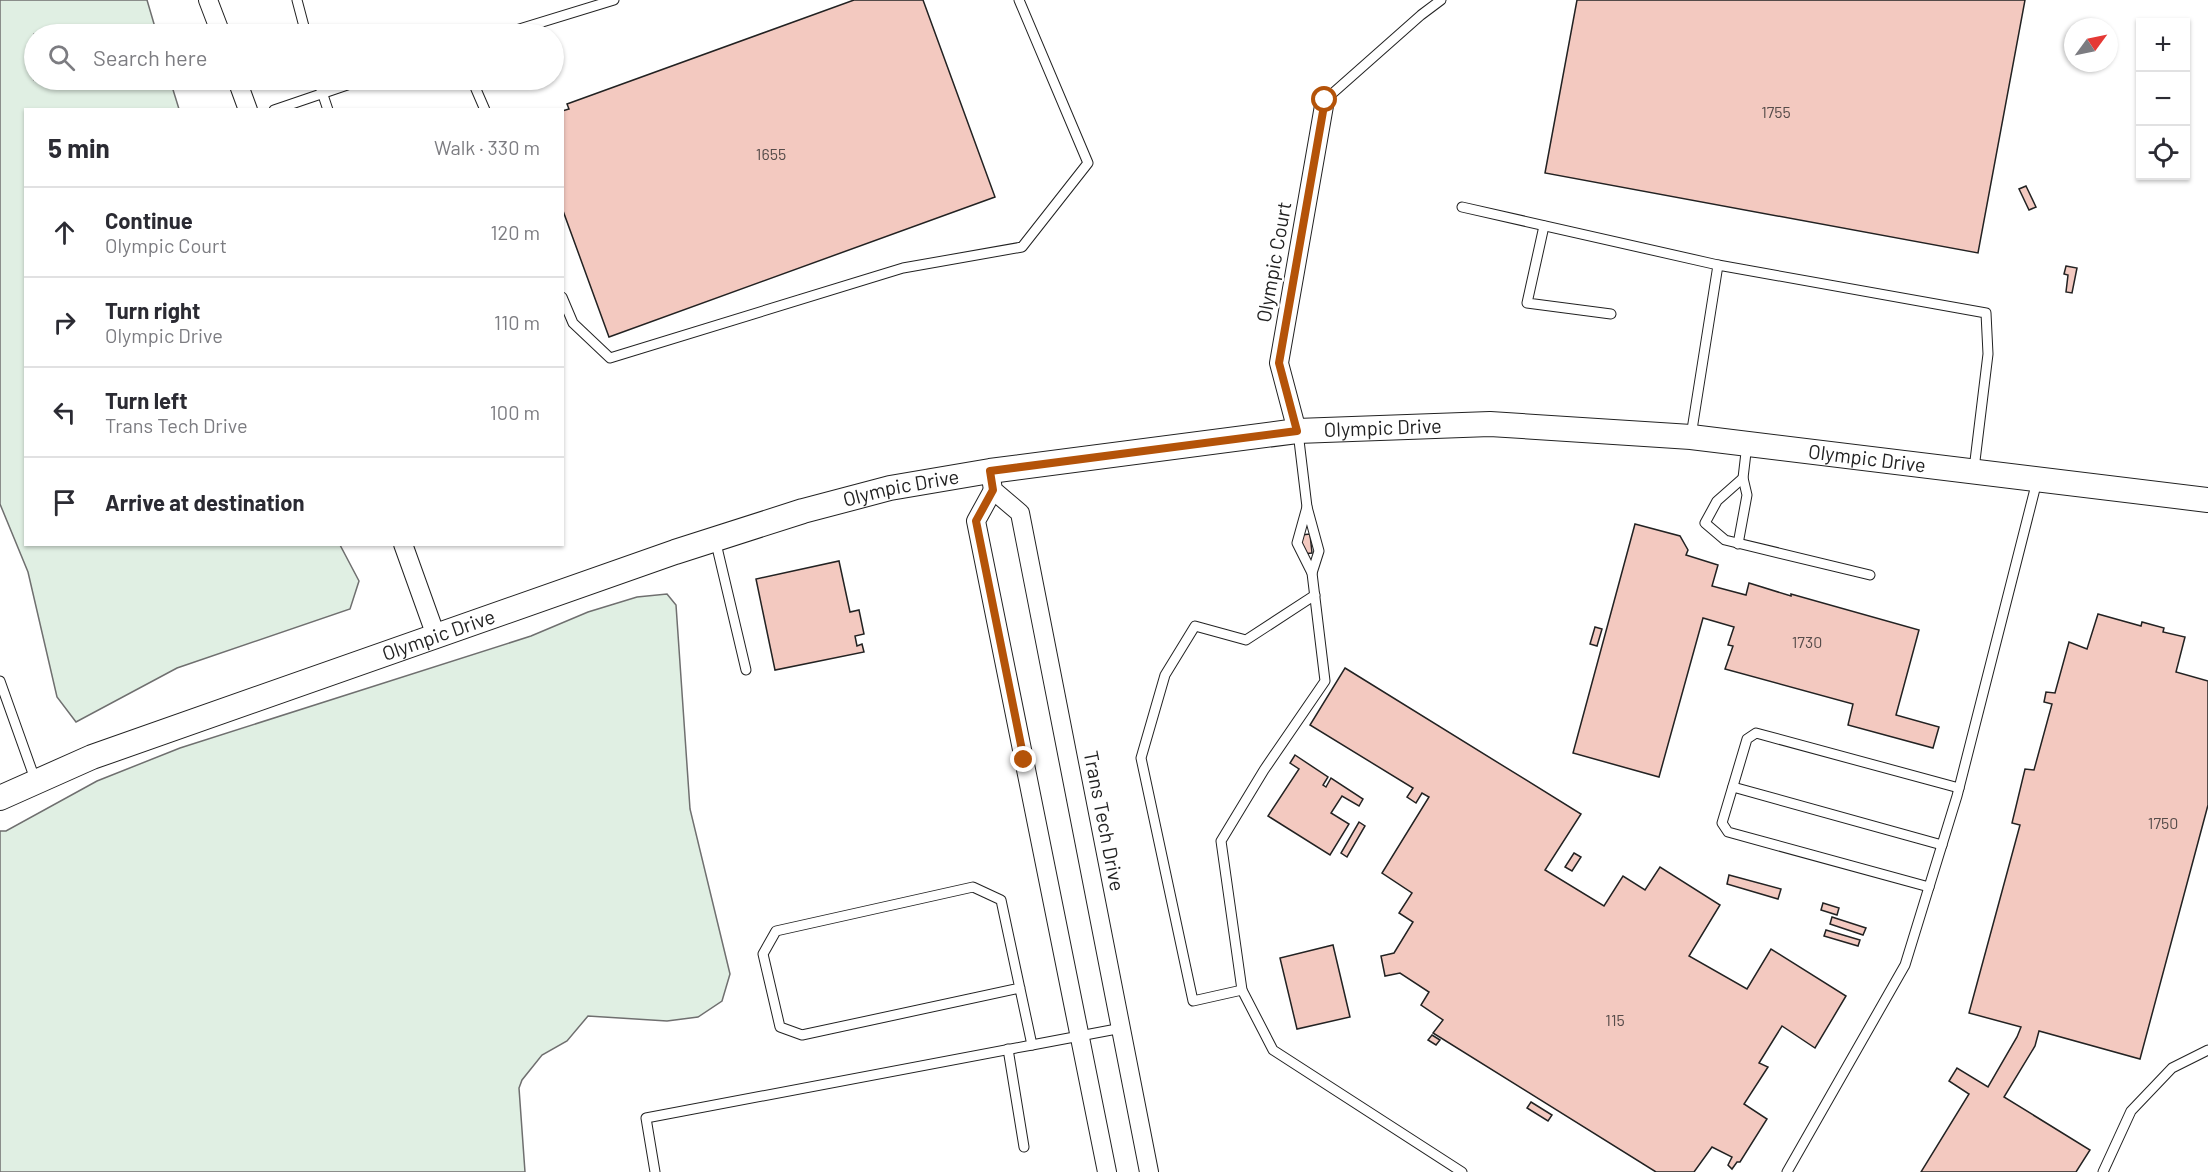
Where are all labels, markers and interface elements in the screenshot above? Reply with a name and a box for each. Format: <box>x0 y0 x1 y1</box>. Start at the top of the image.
north arrow <box>2064 18 2118 72</box>
map controls <box>2136 18 2190 180</box>
button: + <box>2136 18 2190 72</box>
search box <box>24 24 564 90</box>
icon: search <box>45 41 78 74</box>
text: Search here <box>93 44 207 70</box>
button: − <box>2136 72 2190 126</box>
route start <box>1311 86 1337 112</box>
house number: 1755 <box>1761 102 1791 121</box>
button: locate <box>2136 126 2190 180</box>
text: 5 min <box>48 132 110 163</box>
text: Walk · 330 m <box>434 135 540 159</box>
house number: 1655 <box>756 144 786 163</box>
street label: Olympic Court <box>1251 200 1295 324</box>
text: Continue <box>105 207 193 233</box>
icon: ahead <box>48 216 81 249</box>
text: 120 m <box>490 220 540 244</box>
text: Olympic Court <box>105 233 227 257</box>
text: Turn right <box>105 297 200 323</box>
icon: right <box>48 306 81 339</box>
text: 110 m <box>494 310 540 334</box>
text: Olympic Drive <box>105 323 223 347</box>
text: Turn left <box>105 387 188 413</box>
icon: left <box>48 396 81 429</box>
text: 100 m <box>490 400 540 424</box>
text: Trans Tech Drive <box>105 413 248 437</box>
street label: Olympic Drive <box>1323 413 1442 441</box>
street label: Olympic Drive <box>1807 438 1927 477</box>
street label: Olympic Drive <box>840 463 961 511</box>
icon: arrive <box>48 486 81 519</box>
text: Arrive at destination <box>105 489 304 515</box>
street label: Olympic Drive <box>379 603 498 665</box>
house number: 1730 <box>1792 632 1822 651</box>
route end <box>1010 746 1036 772</box>
street label: Trans Tech Drive <box>1080 749 1130 893</box>
house number: 1750 <box>2148 813 2178 832</box>
house number: 115 <box>1605 1010 1625 1029</box>

